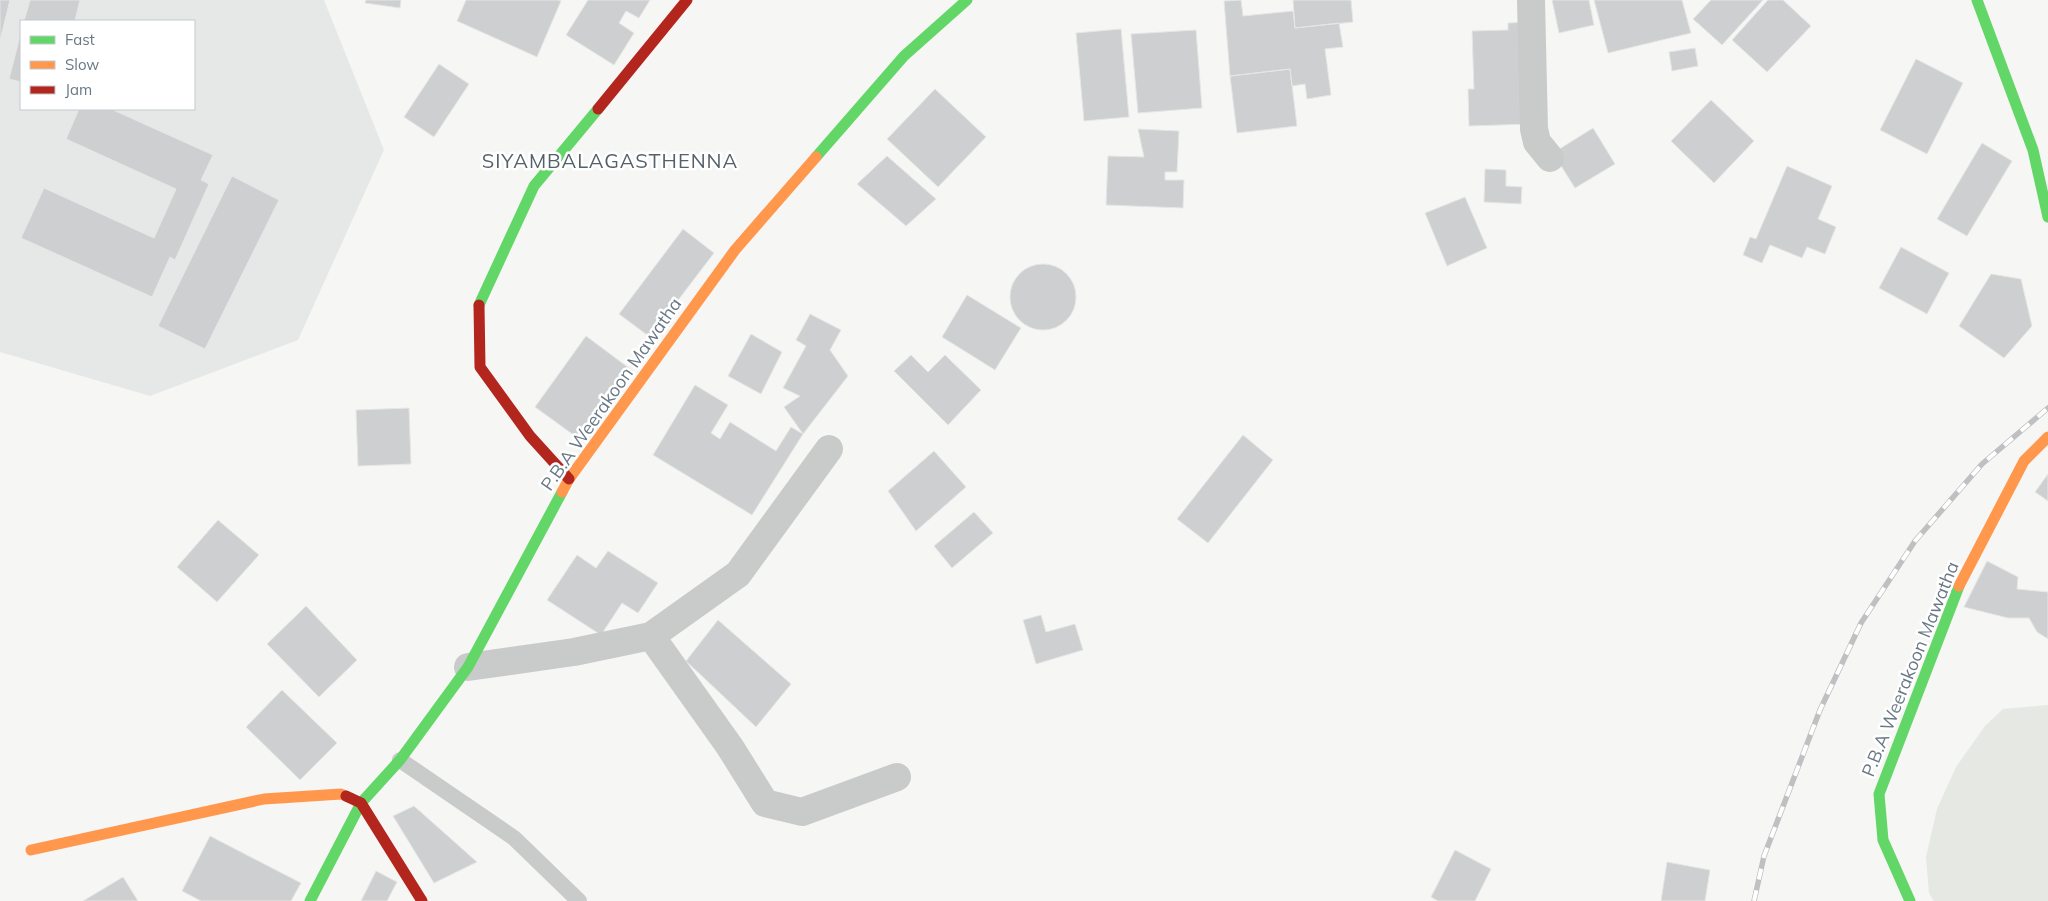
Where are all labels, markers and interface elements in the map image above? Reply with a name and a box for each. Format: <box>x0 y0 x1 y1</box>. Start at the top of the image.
legend <box>20 20 195 110</box>
text: Fast <box>65 30 95 49</box>
text: Slow <box>65 55 99 74</box>
text: Jam <box>65 80 92 99</box>
district label: SIYAMBALAGASTHENNA <box>482 148 738 173</box>
street label: P.B.A Weerakoon Mawatha <box>536 293 686 495</box>
street label: P.B.A Weerakoon Mawatha <box>1856 558 1964 780</box>

